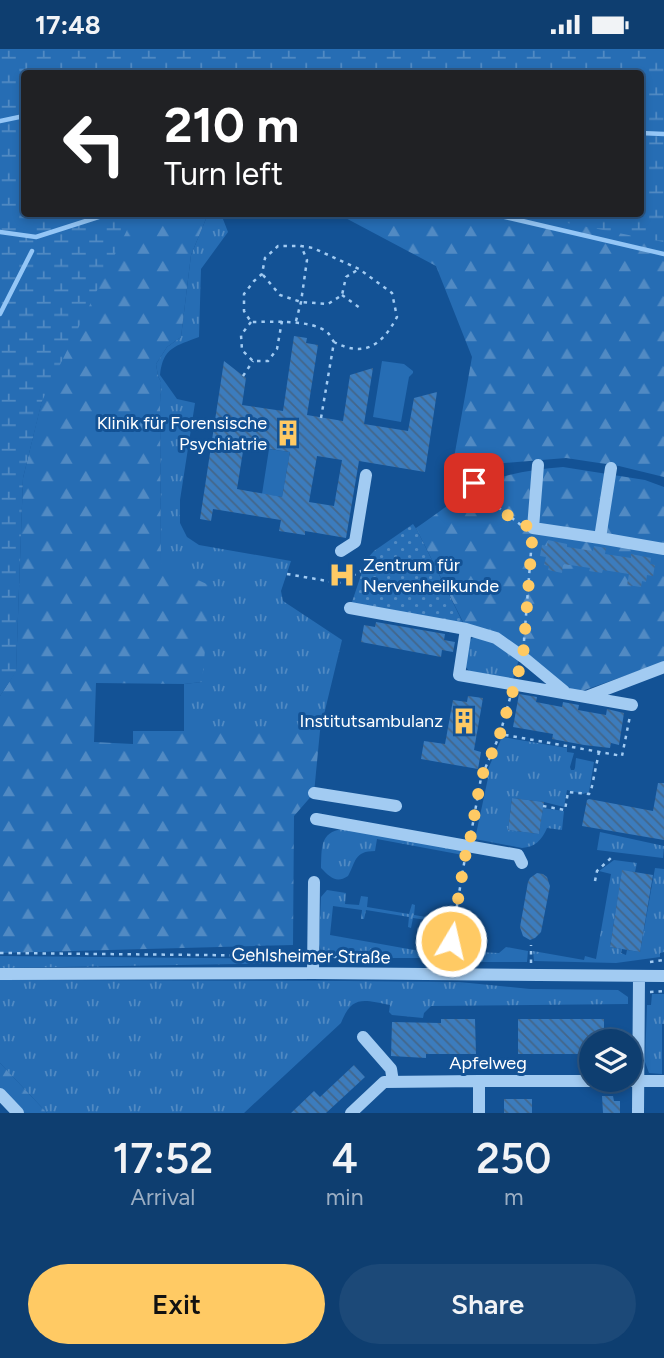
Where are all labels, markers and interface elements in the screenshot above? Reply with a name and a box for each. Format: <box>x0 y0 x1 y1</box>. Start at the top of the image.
text: 17:48 <box>35 9 101 41</box>
text: 210 m <box>164 95 299 154</box>
icon: left <box>49 98 140 189</box>
text: Turn left <box>164 155 283 193</box>
place label: Klinik für Forensische Psychiatrie <box>97 412 267 455</box>
building icon: Klinik für Forensische Psychiatrie <box>273 418 303 448</box>
pin <box>444 453 504 513</box>
icon: arrive <box>455 464 493 502</box>
place label: Zentrum für Nervenheilkunde <box>363 554 499 597</box>
hospital icon: Zentrum für Nervenheilkunde <box>327 560 357 590</box>
building icon: Institutsambulanz <box>449 706 479 736</box>
place label: Institutsambulanz <box>300 710 443 732</box>
position arrow <box>414 904 488 978</box>
street label: Gehlsheimer Straße <box>231 944 391 968</box>
map controls <box>579 1029 642 1092</box>
button: layers <box>579 1029 642 1092</box>
street label: Apfelweg <box>449 1052 527 1074</box>
text: 17:52 <box>113 1133 213 1184</box>
text: 4 <box>331 1133 358 1184</box>
text: 250 <box>476 1133 551 1184</box>
text: Arrival <box>130 1183 195 1211</box>
text: min <box>326 1183 364 1211</box>
text: m <box>504 1183 524 1211</box>
button: Exit <box>28 1264 325 1344</box>
button: Share <box>339 1264 636 1344</box>

